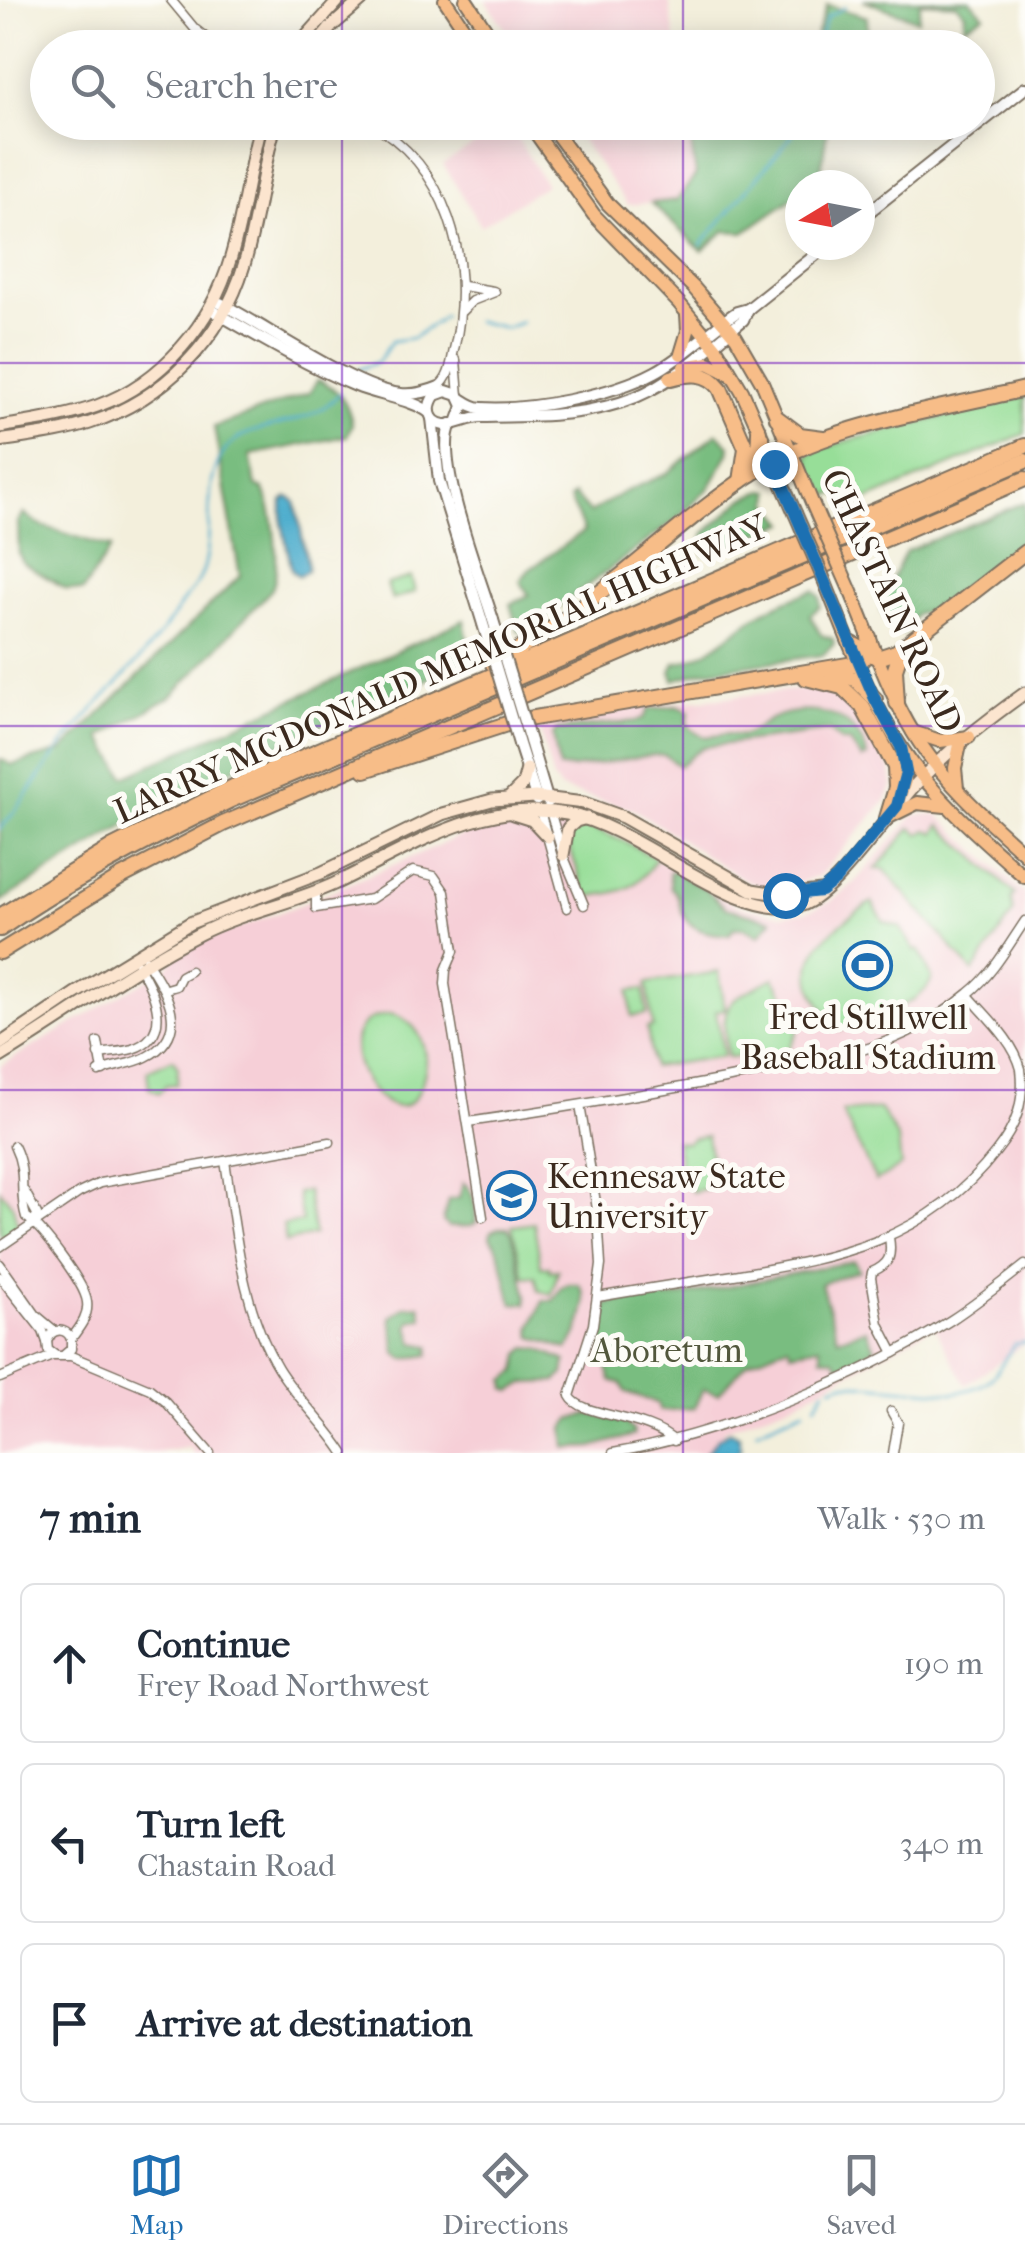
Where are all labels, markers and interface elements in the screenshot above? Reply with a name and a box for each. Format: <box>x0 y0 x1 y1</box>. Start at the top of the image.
search box <box>30 30 995 140</box>
icon: search <box>65 58 120 113</box>
text: Search here <box>145 63 338 108</box>
north arrow <box>785 170 875 260</box>
route end <box>752 442 798 488</box>
street label: CHASTAIN ROAD <box>813 463 971 739</box>
street label: LARRY MCDONALD MEMORIAL HIGHWAY <box>108 505 775 832</box>
route start <box>763 873 809 919</box>
sports icon: Fred Stillwell Baseball Stadium <box>842 939 894 991</box>
place label: Fred Stillwell Baseball Stadium <box>740 997 996 1078</box>
place label: Kennesaw State University <box>547 1156 786 1237</box>
school or university icon: Kennesaw State University <box>486 1170 538 1222</box>
park label: Aboretum <box>589 1330 743 1371</box>
text: 7 min <box>40 1494 141 1543</box>
text: Walk · 530 m <box>817 1500 985 1537</box>
text: Continue <box>137 1622 290 1667</box>
icon: ahead <box>42 1636 97 1691</box>
text: 190 m <box>904 1645 983 1682</box>
text: Frey Road Northwest <box>137 1667 429 1704</box>
text: Turn left <box>137 1802 285 1847</box>
icon: left <box>42 1816 97 1871</box>
text: 340 m <box>900 1825 983 1862</box>
text: Chastain Road <box>137 1847 335 1884</box>
icon: arrive <box>42 1996 97 2051</box>
text: Arrive at destination <box>137 2001 473 2046</box>
tab: Map <box>129 2148 184 2241</box>
tab: Directions <box>442 2148 568 2241</box>
tab: Saved <box>826 2148 896 2241</box>

